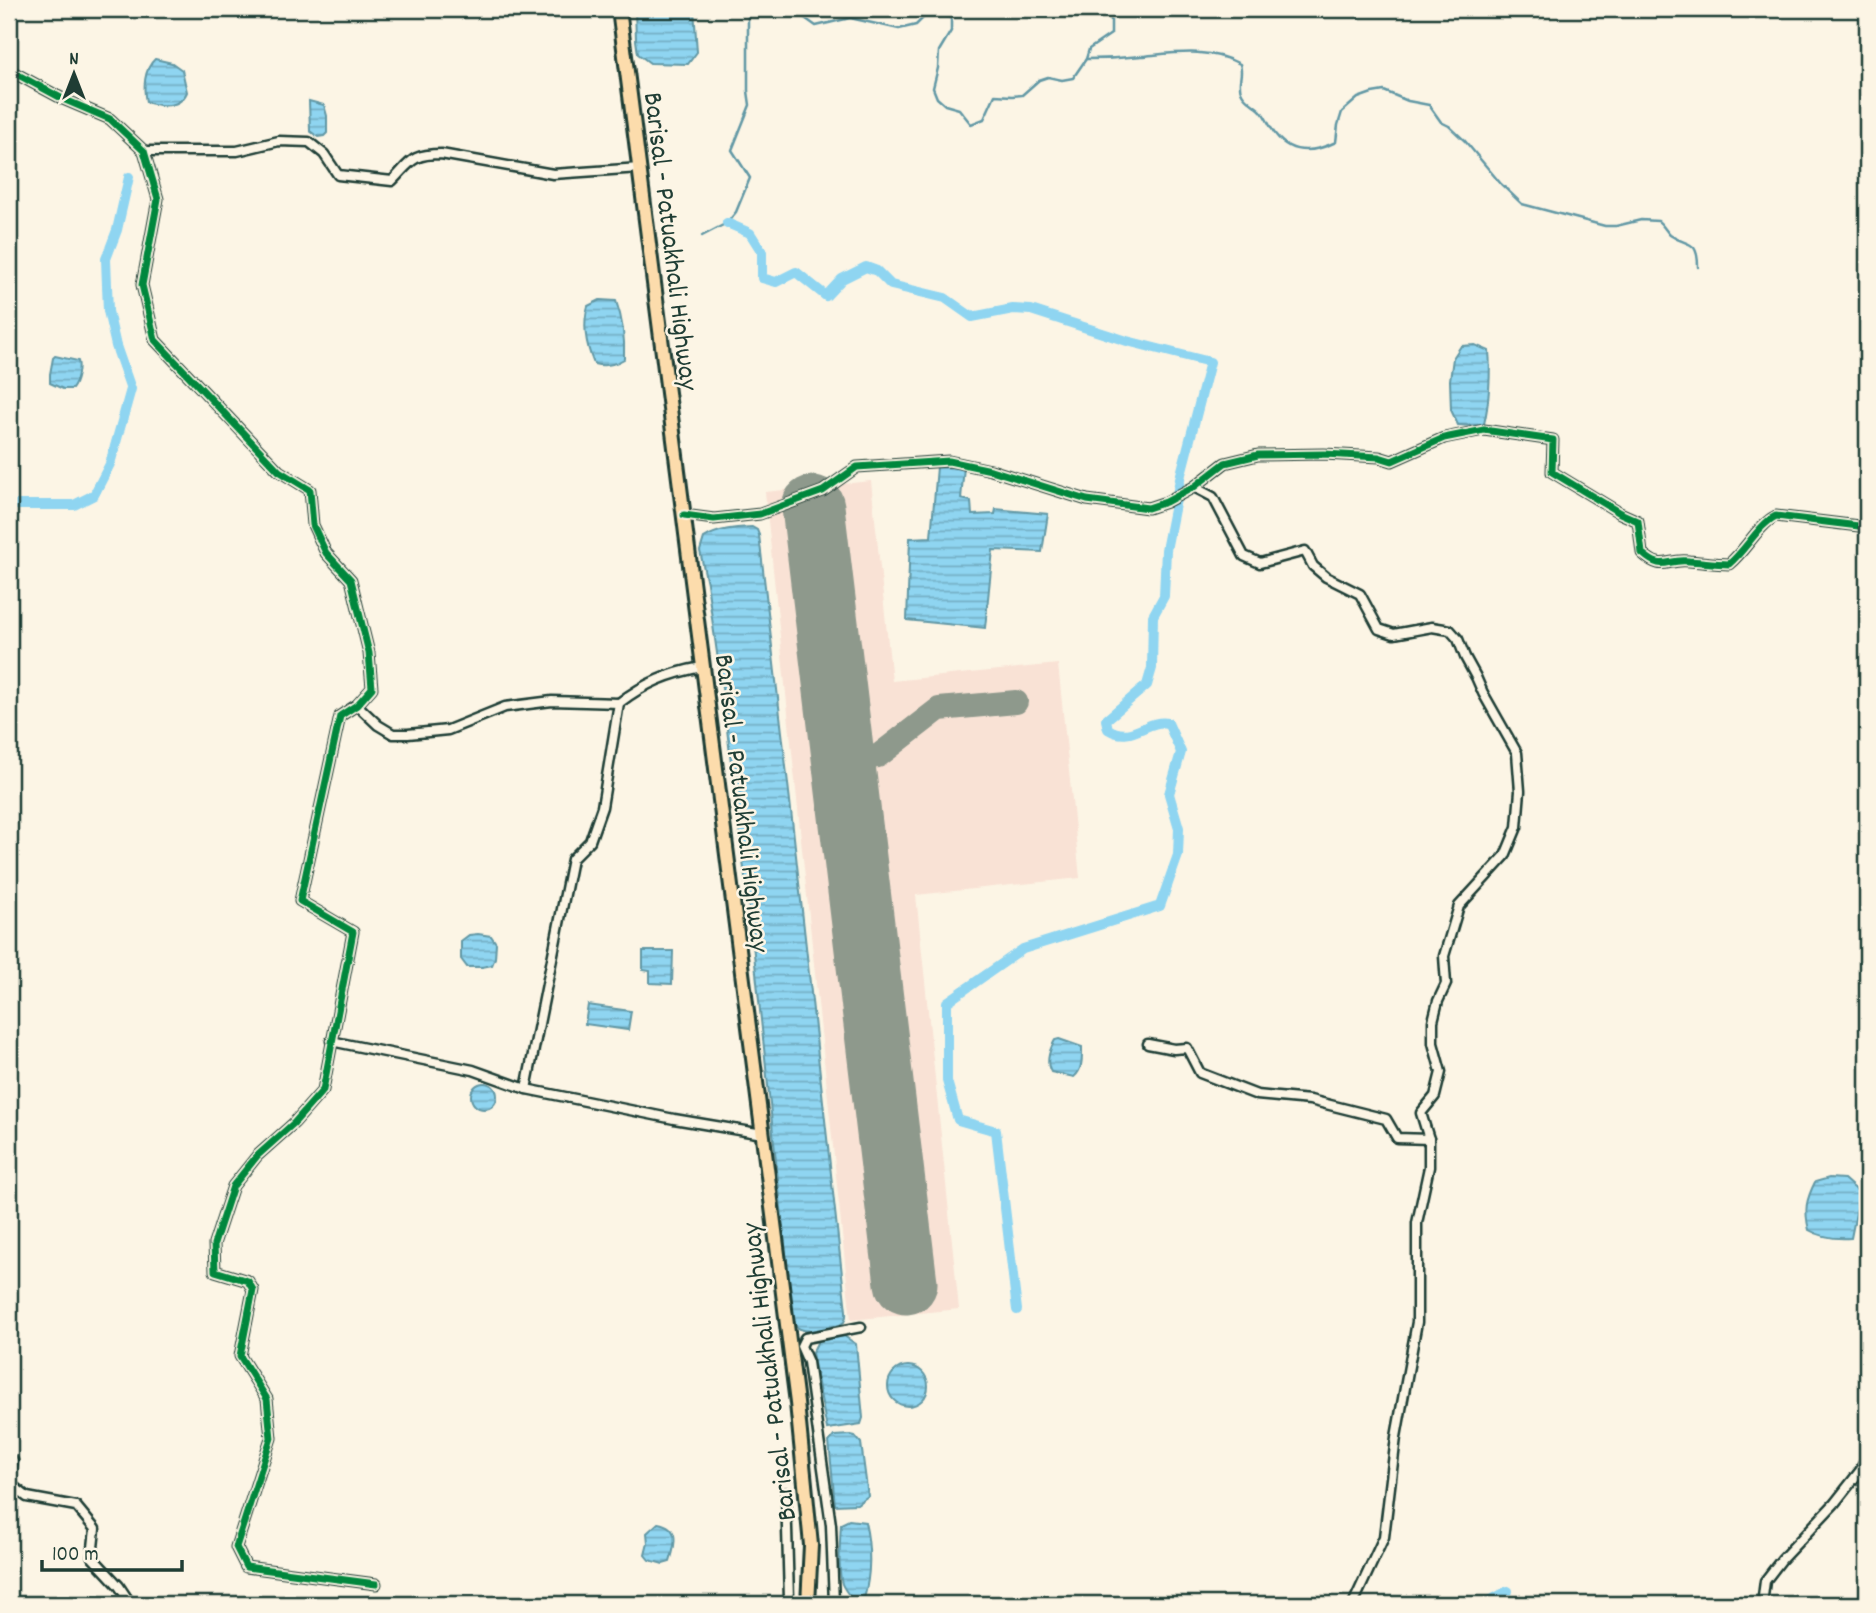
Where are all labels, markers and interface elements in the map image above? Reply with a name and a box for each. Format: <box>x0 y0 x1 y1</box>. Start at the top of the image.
north arrow <box>38 38 108 108</box>
text: N <box>69 47 79 74</box>
street label: Barisal - Patuakhali Highway <box>630 90 706 394</box>
street label: Barisal - Patuakhali Highway <box>701 652 777 956</box>
street label: Barisal - Patuakhali Highway <box>734 1219 810 1523</box>
scale bar <box>42 1529 182 1573</box>
text: 100 m <box>52 1541 99 1571</box>

